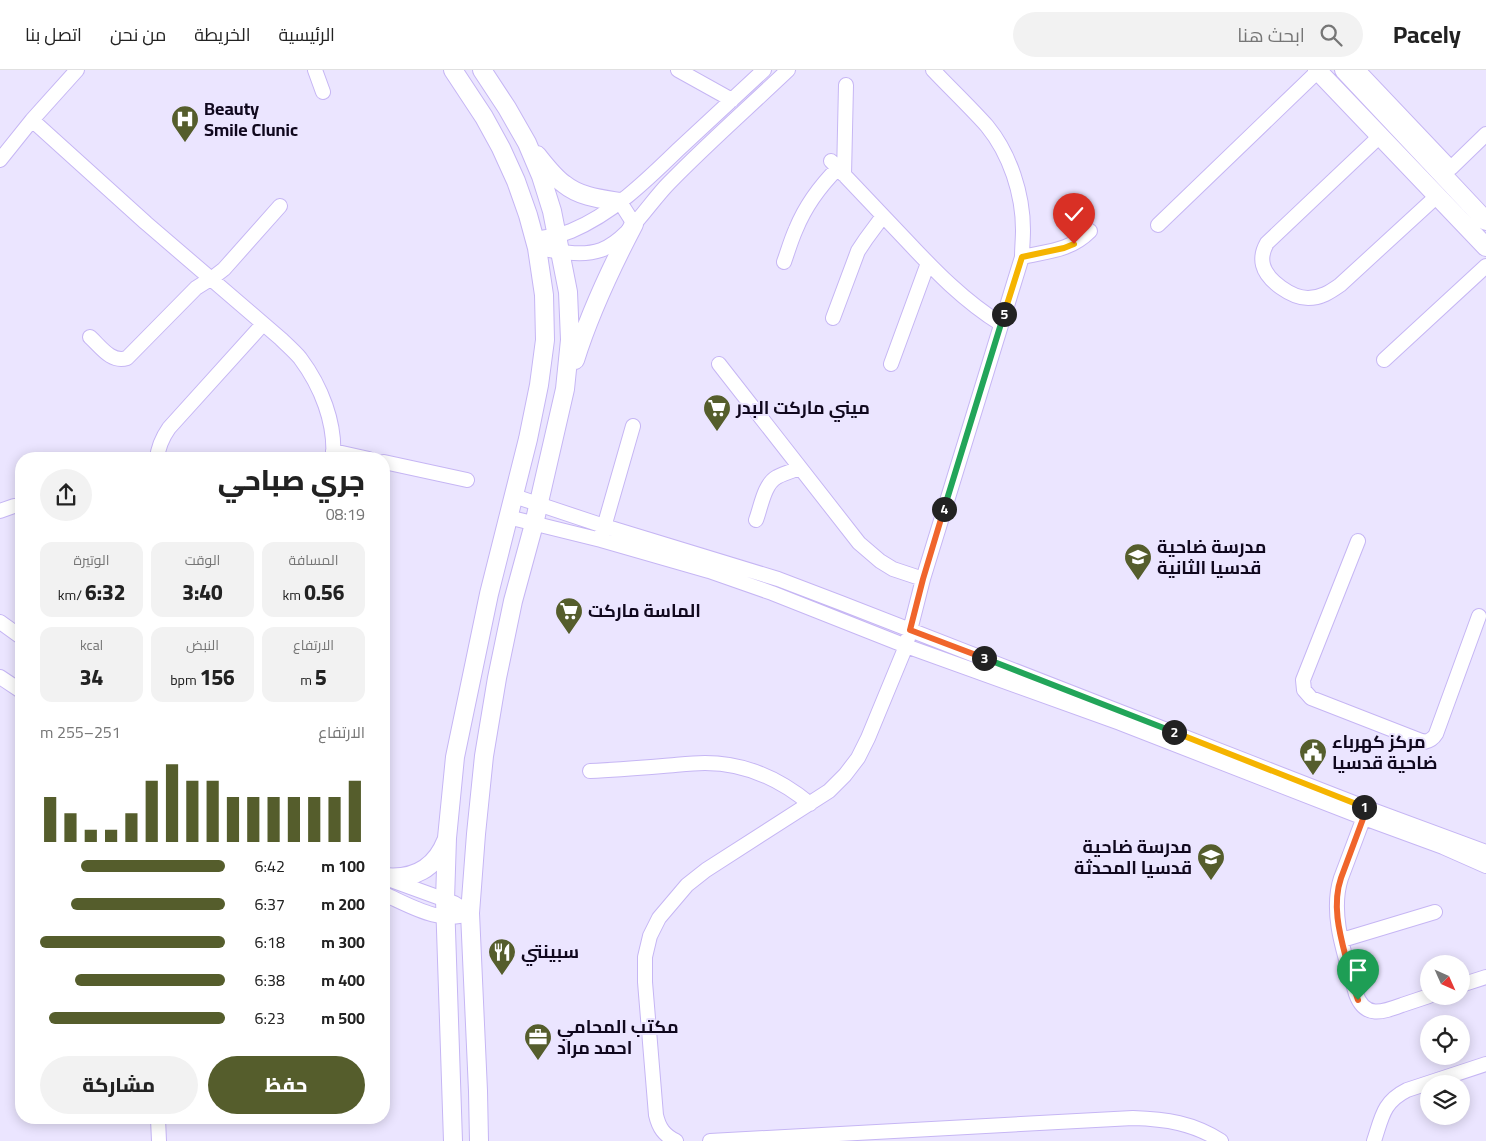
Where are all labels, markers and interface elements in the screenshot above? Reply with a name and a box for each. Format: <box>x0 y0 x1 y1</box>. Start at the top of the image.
search box <box>1013 12 1363 57</box>
text: Pacely <box>1393 12 1461 57</box>
text: ابحث هنا <box>1237 17 1305 53</box>
text: اتصل بنا <box>25 18 82 51</box>
text: من نحن <box>110 18 166 51</box>
text: الخريطة <box>194 18 250 51</box>
text: الرئيسية <box>278 18 335 51</box>
icon: search <box>1317 21 1345 49</box>
place label: Beauty Smile Clunic <box>204 92 298 146</box>
hospital icon: Beauty Smile Clunic <box>170 104 200 143</box>
pin <box>1053 193 1095 244</box>
icon: check <box>1060 200 1088 228</box>
text: 5 <box>1001 301 1008 327</box>
pin: 5 <box>992 302 1016 326</box>
place label: ميني ماركت البدر <box>735 391 870 424</box>
supermarket icon: ميني ماركت البدر <box>702 393 732 432</box>
text: جري صباحي <box>218 454 365 506</box>
button: share <box>40 469 92 521</box>
pin: 4 <box>932 496 956 522</box>
text: 4 <box>941 496 948 522</box>
text: 08:19 <box>326 499 365 529</box>
place label: مدرسة ضاحية قدسيا الثانية <box>1157 530 1266 584</box>
school or university icon: مدرسة ضاحية قدسيا الثانية <box>1123 542 1153 581</box>
text: الوتيرة <box>74 547 109 573</box>
text: الوقت <box>185 547 220 573</box>
text: المسافة <box>289 547 338 573</box>
text: 6:32 <box>85 573 125 612</box>
text: 3:40 <box>182 573 223 612</box>
text: 0.56 <box>304 573 344 612</box>
text: /km <box>58 582 85 608</box>
text: km <box>283 582 304 608</box>
place label: الماسة ماركت <box>588 594 701 627</box>
supermarket icon: الماسة ماركت <box>554 596 584 635</box>
text: kcal <box>80 632 103 658</box>
text: النبض <box>186 632 219 658</box>
text: الارتفاع <box>293 632 334 658</box>
text: 3 <box>981 645 988 671</box>
pin: 3 <box>972 646 996 670</box>
text: 34 <box>80 658 103 697</box>
text: 156 <box>200 658 235 697</box>
text: 5 <box>315 658 327 697</box>
text: bpm <box>170 667 200 693</box>
text: m <box>300 667 315 693</box>
text: 251–255 m <box>40 717 121 747</box>
text: الارتفاع <box>318 717 365 747</box>
text: 2 <box>1171 719 1178 745</box>
pin: 2 <box>1162 720 1186 744</box>
place label: مركز كهرباء ضاحية قدسيا <box>1332 725 1437 779</box>
public building icon: مركز كهرباء ضاحية قدسيا <box>1298 737 1328 776</box>
pin: 1 <box>1352 794 1376 820</box>
text: 1 <box>1361 794 1368 820</box>
place label: مدرسة ضاحية قدسيا المحدثة <box>1074 830 1192 884</box>
school or university icon: مدرسة ضاحية قدسيا المحدثة <box>1196 842 1226 881</box>
text: 6:42 <box>255 851 285 881</box>
text: 100 m <box>321 851 365 881</box>
text: 6:37 <box>255 889 285 919</box>
text: 200 m <box>321 889 365 919</box>
text: 6:18 <box>255 927 285 957</box>
text: 300 m <box>321 927 365 957</box>
place label: سبينتي <box>521 935 579 968</box>
restaurant icon: سبينتي <box>487 937 517 976</box>
pin <box>1337 949 1379 1000</box>
north arrow <box>1420 955 1470 1005</box>
map controls <box>1420 955 1470 1125</box>
icon: arrive <box>1344 956 1372 984</box>
text: 6:38 <box>255 965 285 995</box>
text: 400 m <box>321 965 365 995</box>
text: 6:23 <box>255 1003 285 1033</box>
text: 500 m <box>321 1003 365 1033</box>
place label: مكتب المحامي احمد مراد <box>557 1010 679 1064</box>
button: locate <box>1420 1015 1470 1065</box>
office icon: مكتب المحامي احمد مراد <box>523 1022 553 1061</box>
button: مشاركة <box>40 1056 198 1114</box>
button: حفظ <box>208 1056 365 1114</box>
button: layers <box>1420 1075 1470 1125</box>

